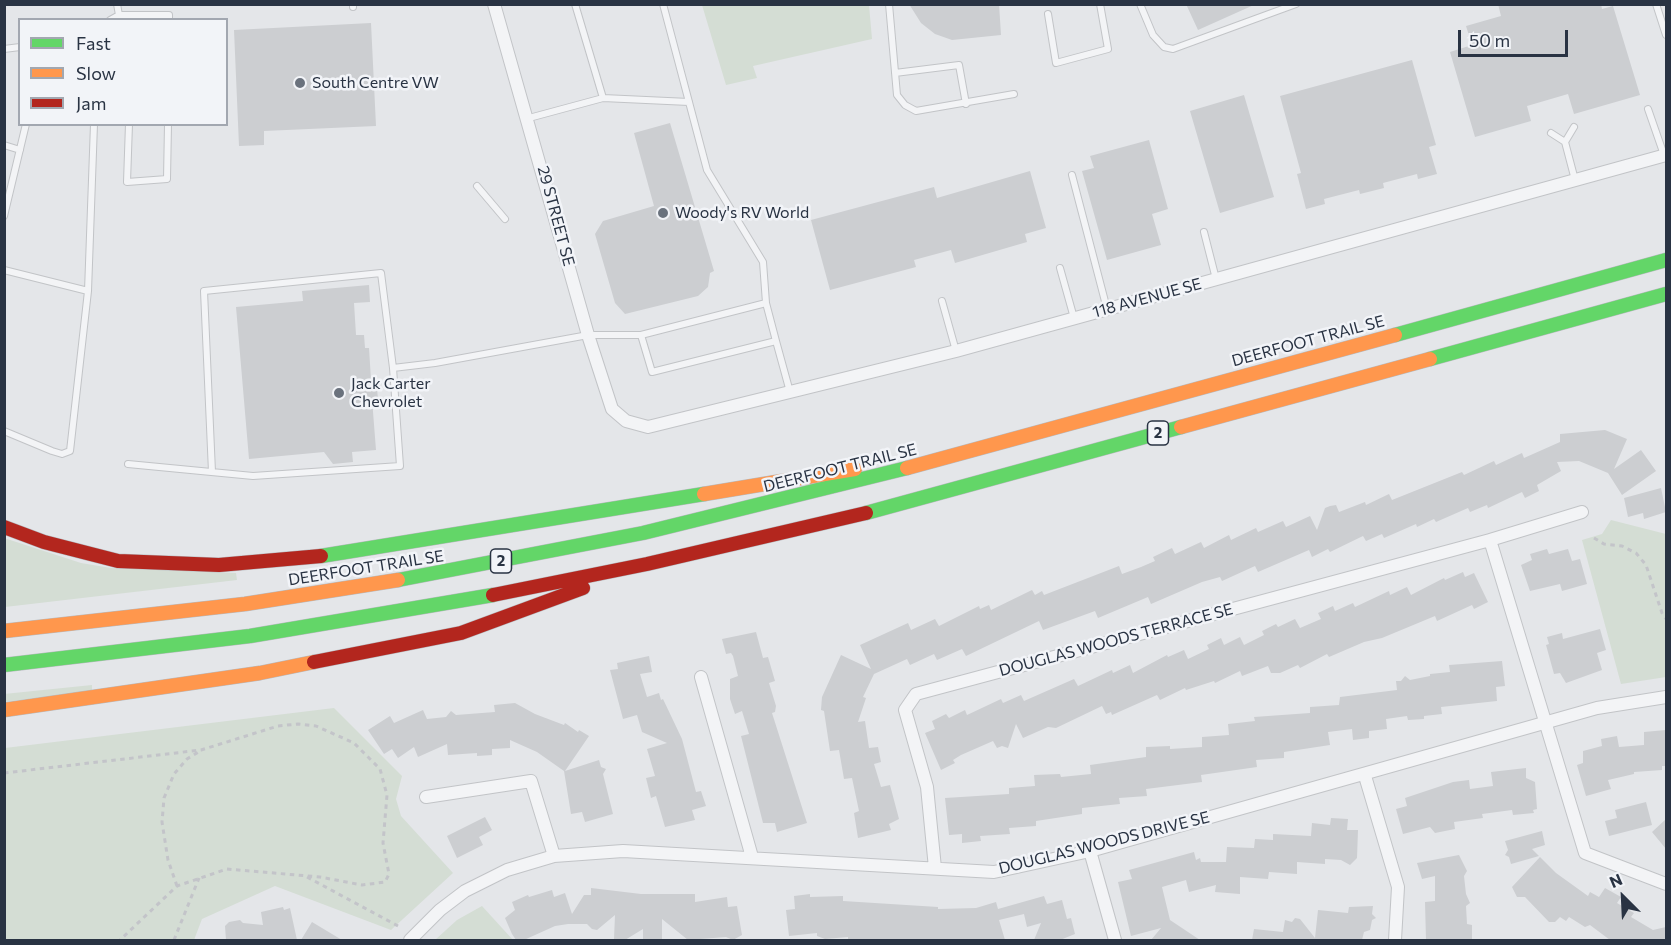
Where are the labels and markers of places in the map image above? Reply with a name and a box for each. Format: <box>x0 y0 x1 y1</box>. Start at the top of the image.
place label: South Centre VW <box>312 73 439 93</box>
marker: South Centre VW <box>293 76 307 90</box>
place label: Woody's RV World <box>675 203 809 223</box>
marker: Woody's RV World <box>656 206 670 220</box>
place label: Jack Carter Chevrolet <box>351 374 431 412</box>
marker: Jack Carter Chevrolet <box>332 386 346 400</box>

